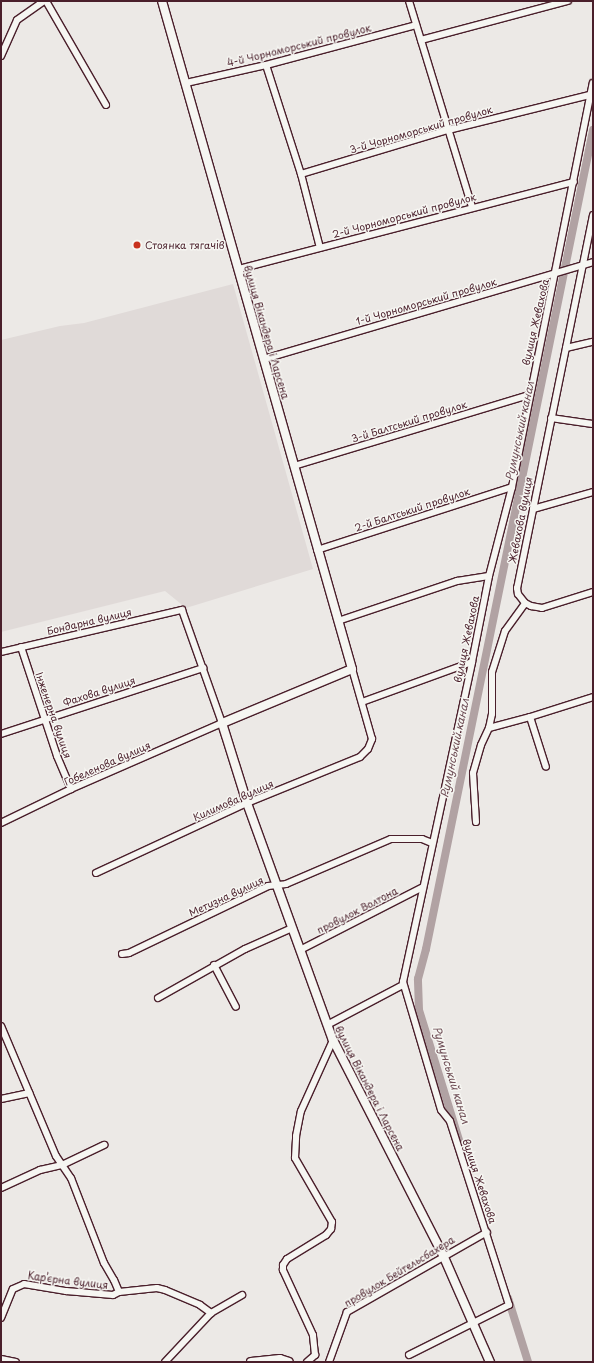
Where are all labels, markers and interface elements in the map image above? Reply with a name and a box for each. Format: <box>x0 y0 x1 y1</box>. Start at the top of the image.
street label: 4-й Чорноморський провулок <box>226 21 372 69</box>
street label: 3-й Чорноморський провулок <box>348 103 494 155</box>
street label: 2-й Чорноморський провулок <box>331 190 477 240</box>
place label: Стоянка тягачів <box>145 239 225 251</box>
marker: Стоянка тягачів <box>132 240 142 250</box>
street label: вулиця Вікандера і Ларсена <box>242 263 292 401</box>
street label: 1-й Чорноморський провулок <box>354 275 498 327</box>
street label: вулиця Жевахова <box>519 278 551 366</box>
water label: Румунський канал <box>503 380 537 482</box>
street label: 3-й Балтський провулок <box>350 398 468 444</box>
street label: Жевахова вулиця <box>506 476 534 564</box>
street label: 2-й Балтський провулок <box>353 485 471 533</box>
street label: вулиця Жевахова <box>451 595 481 683</box>
street label: Бондарна вулиця <box>45 605 133 637</box>
street label: Інженерна вулиця <box>34 670 74 760</box>
street label: Фахова вулиця <box>61 674 137 708</box>
water label: Румунський канал <box>438 697 472 799</box>
street label: Гобеленова вулиця <box>62 738 152 788</box>
street label: Килимова вулиця <box>191 777 275 823</box>
street label: Метизна вулиця <box>187 873 265 919</box>
street label: провулок Волтона <box>314 884 400 936</box>
street label: вулиця Вікандера і Ларсена <box>333 1023 407 1153</box>
water label: Румунський канал <box>430 1024 472 1126</box>
street label: вулиця Жевахова <box>461 1137 499 1225</box>
street label: провулок Бейтельсбахера <box>342 1233 456 1309</box>
street label: Карʼєрна вулиця <box>27 1269 109 1291</box>

